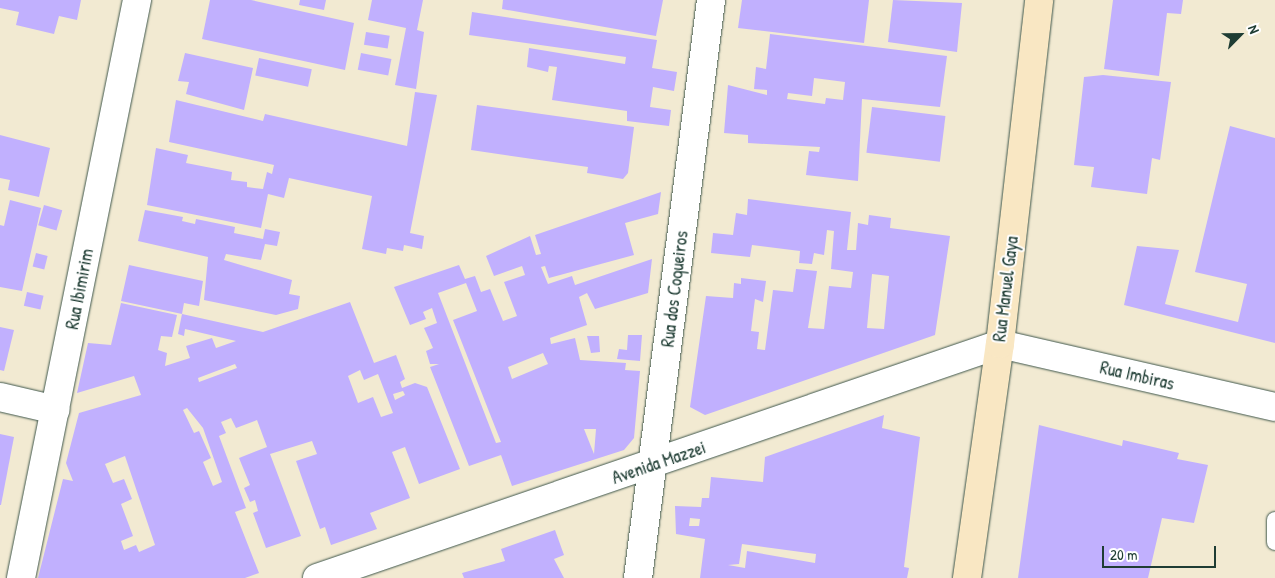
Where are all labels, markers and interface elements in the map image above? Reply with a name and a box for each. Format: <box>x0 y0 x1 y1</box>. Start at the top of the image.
north arrow <box>1215 10 1265 60</box>
text: N <box>1244 22 1264 36</box>
street label: Rua dos Coqueiros <box>657 230 693 348</box>
street label: Rua Manuel Gaya <box>989 235 1023 343</box>
street label: Rua Ibimirim <box>62 247 98 331</box>
street label: Rua Imbiras <box>1098 357 1176 395</box>
street label: Avenida Mazzei <box>609 437 709 489</box>
scale bar <box>1105 536 1219 568</box>
text: 20 m <box>1110 544 1137 565</box>

